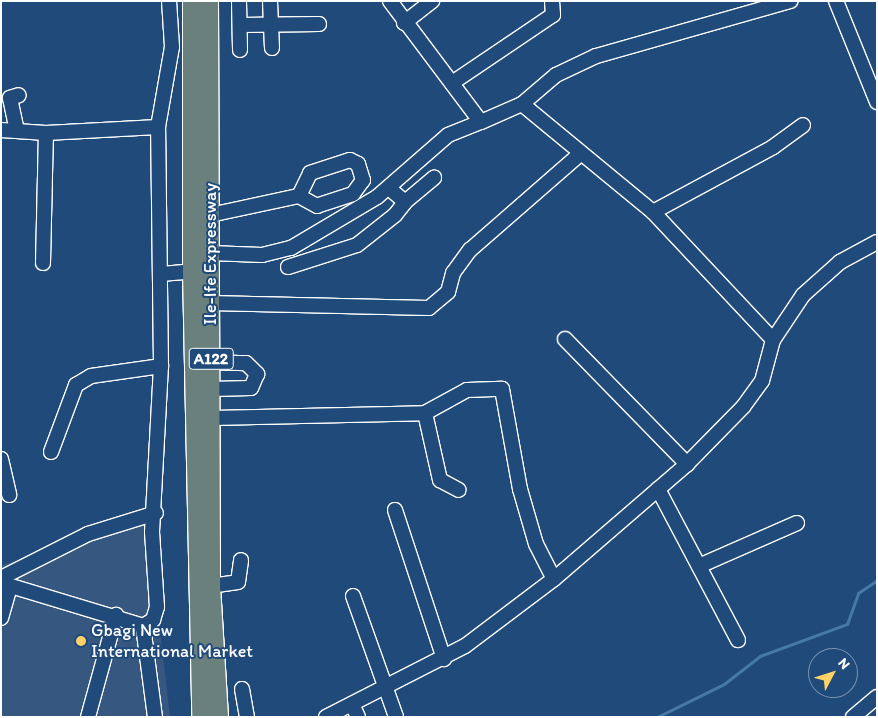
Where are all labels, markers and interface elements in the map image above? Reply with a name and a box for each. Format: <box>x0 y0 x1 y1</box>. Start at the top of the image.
street label: Ile-Ife Expressway <box>199 184 221 324</box>
road number: A122 <box>188 346 234 372</box>
place label: Gbagi New International Market <box>91 620 253 662</box>
marker: Gbagi New International Market <box>75 635 87 647</box>
north arrow <box>808 648 858 698</box>
text: N <box>835 655 854 673</box>

